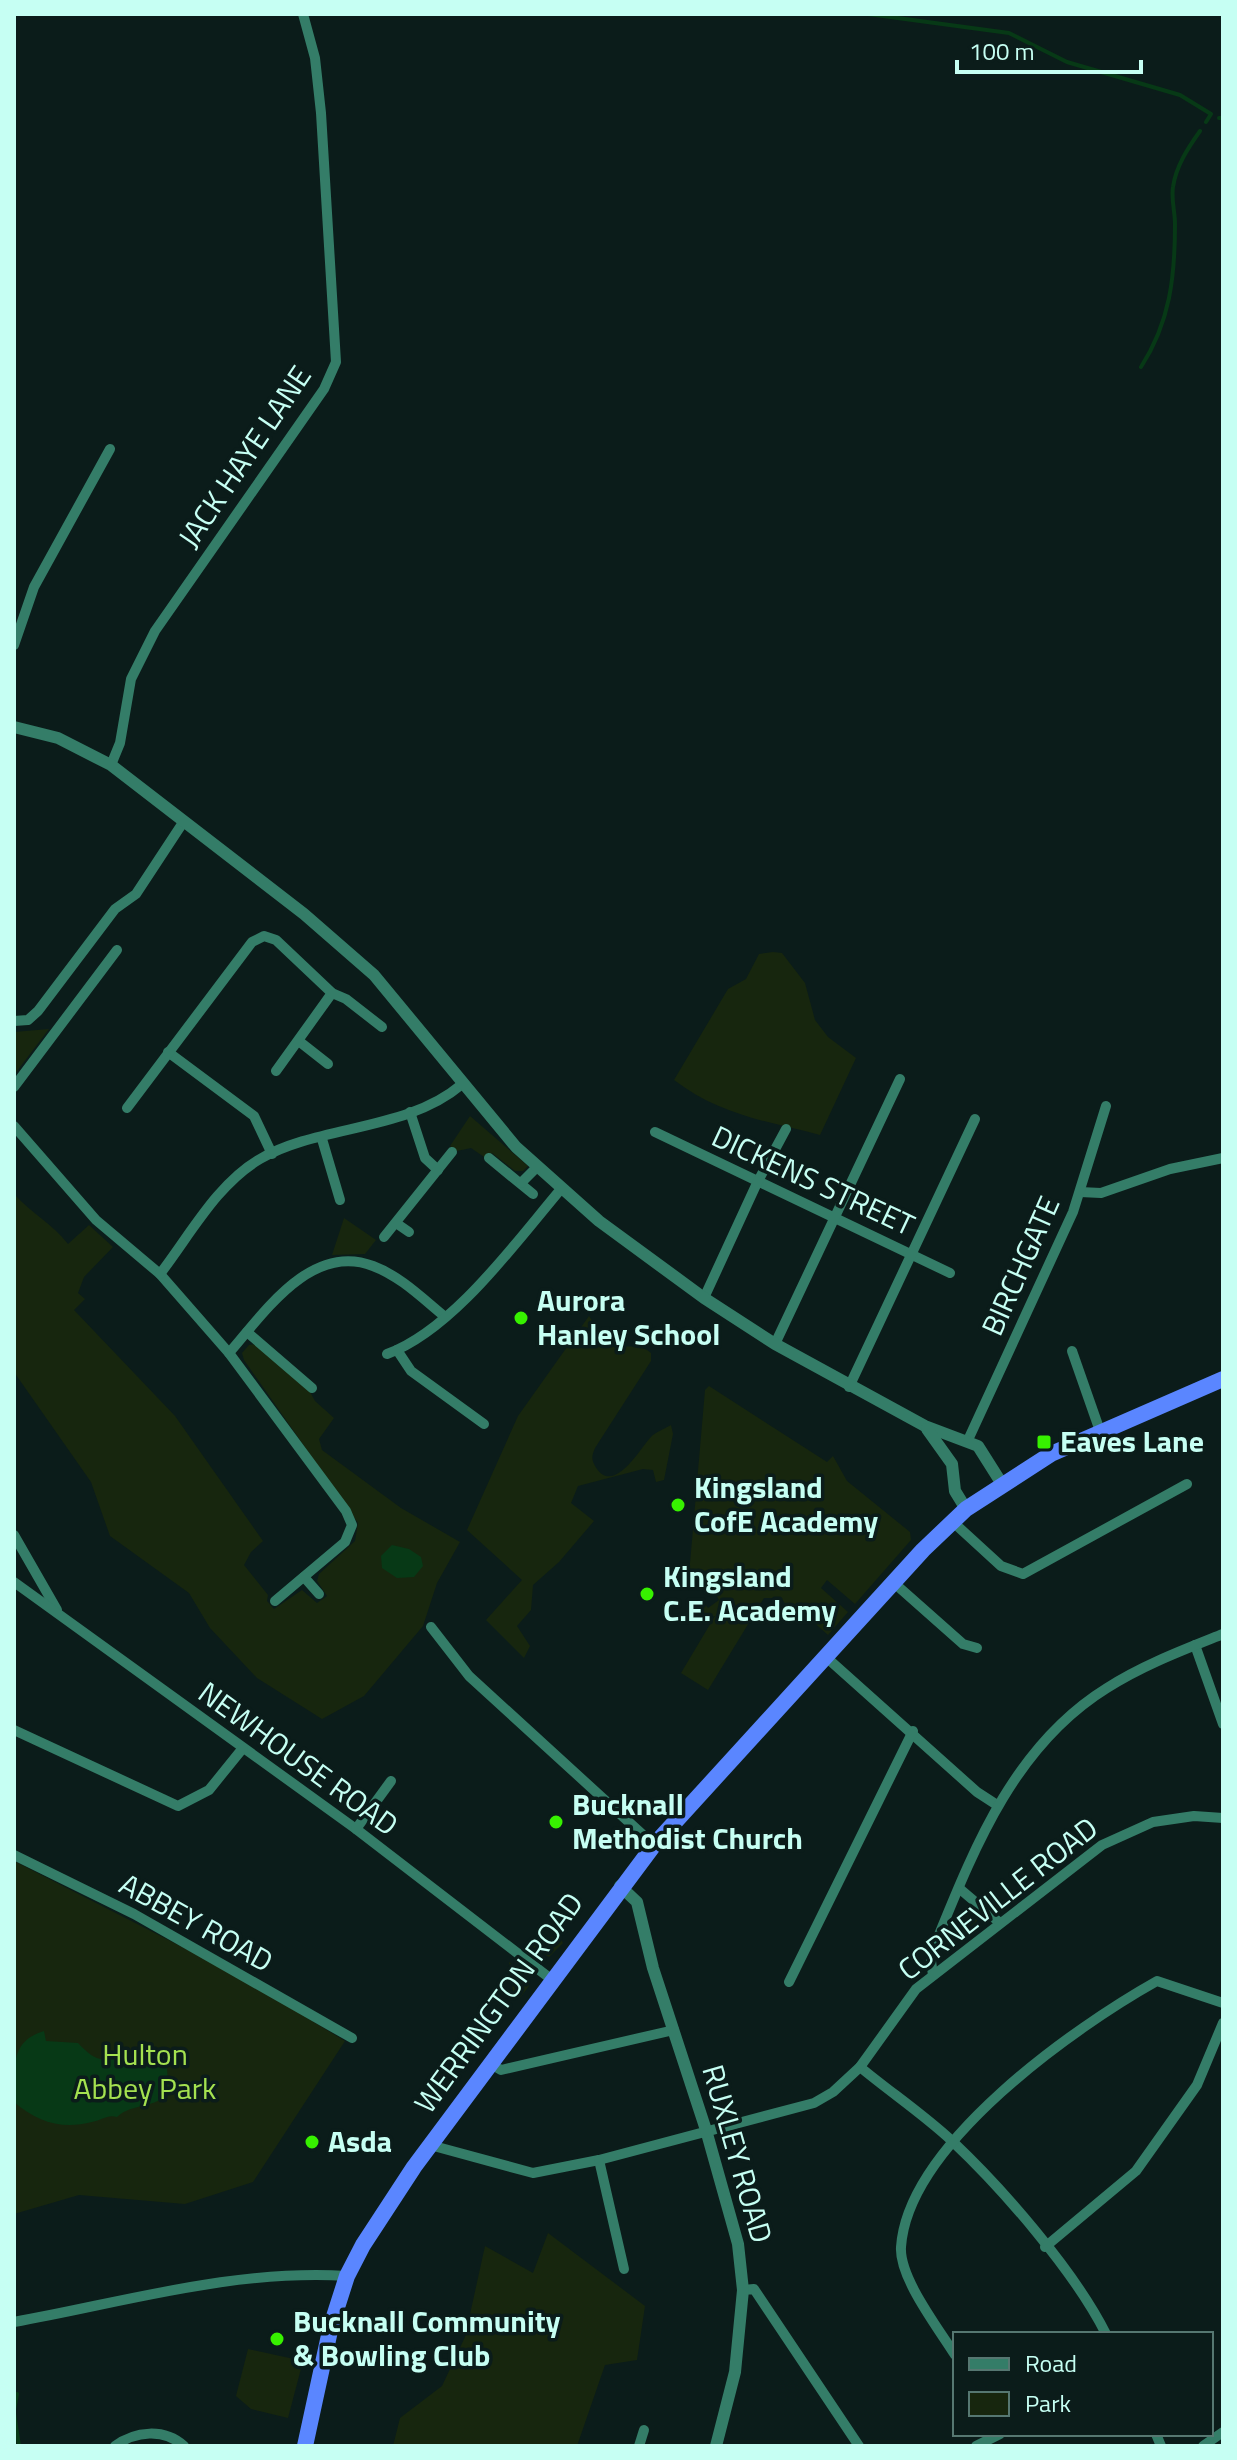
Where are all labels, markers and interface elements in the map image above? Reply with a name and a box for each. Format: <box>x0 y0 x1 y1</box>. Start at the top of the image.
scale bar <box>957 24 1141 74</box>
text: 100 m <box>969 33 1035 69</box>
street label: JACK HAYE LANE <box>166 356 322 557</box>
street label: DICKENS STREET <box>704 1113 923 1247</box>
street label: BIRCHGATE <box>969 1189 1071 1343</box>
place label: Aurora Hanley School <box>537 1277 720 1357</box>
marker: Aurora Hanley School <box>512 1309 530 1327</box>
place label: Eaves Lane <box>1060 1418 1204 1464</box>
marker: Eaves Lane <box>1035 1433 1053 1451</box>
place label: Kingsland CofE Academy <box>694 1464 878 1544</box>
marker: Kingsland CofE Academy <box>669 1496 687 1514</box>
place label: Kingsland C.E. Academy <box>663 1553 836 1633</box>
marker: Kingsland C.E. Academy <box>638 1585 656 1603</box>
street label: NEWHOUSE ROAD <box>189 1670 408 1847</box>
place label: Bucknall Methodist Church <box>572 1781 803 1861</box>
street label: CORNEVILLE ROAD <box>887 1805 1107 1991</box>
marker: Bucknall Methodist Church <box>547 1813 565 1831</box>
street label: ABBEY ROAD <box>111 1861 282 1983</box>
street label: WERRINGTON ROAD <box>402 1882 594 2122</box>
park label: Hulton Abbey Park <box>74 2031 216 2111</box>
street label: RUXLEY ROAD <box>691 2059 785 2248</box>
place label: Asda <box>328 2118 392 2164</box>
marker: Asda <box>303 2133 321 2151</box>
place label: Bucknall Community & Bowling Club <box>293 2298 561 2378</box>
marker: Bucknall Community & Bowling Club <box>268 2330 286 2348</box>
legend <box>953 2332 1213 2436</box>
text: Road <box>1025 2345 1077 2381</box>
text: Park <box>1025 2385 1071 2421</box>

